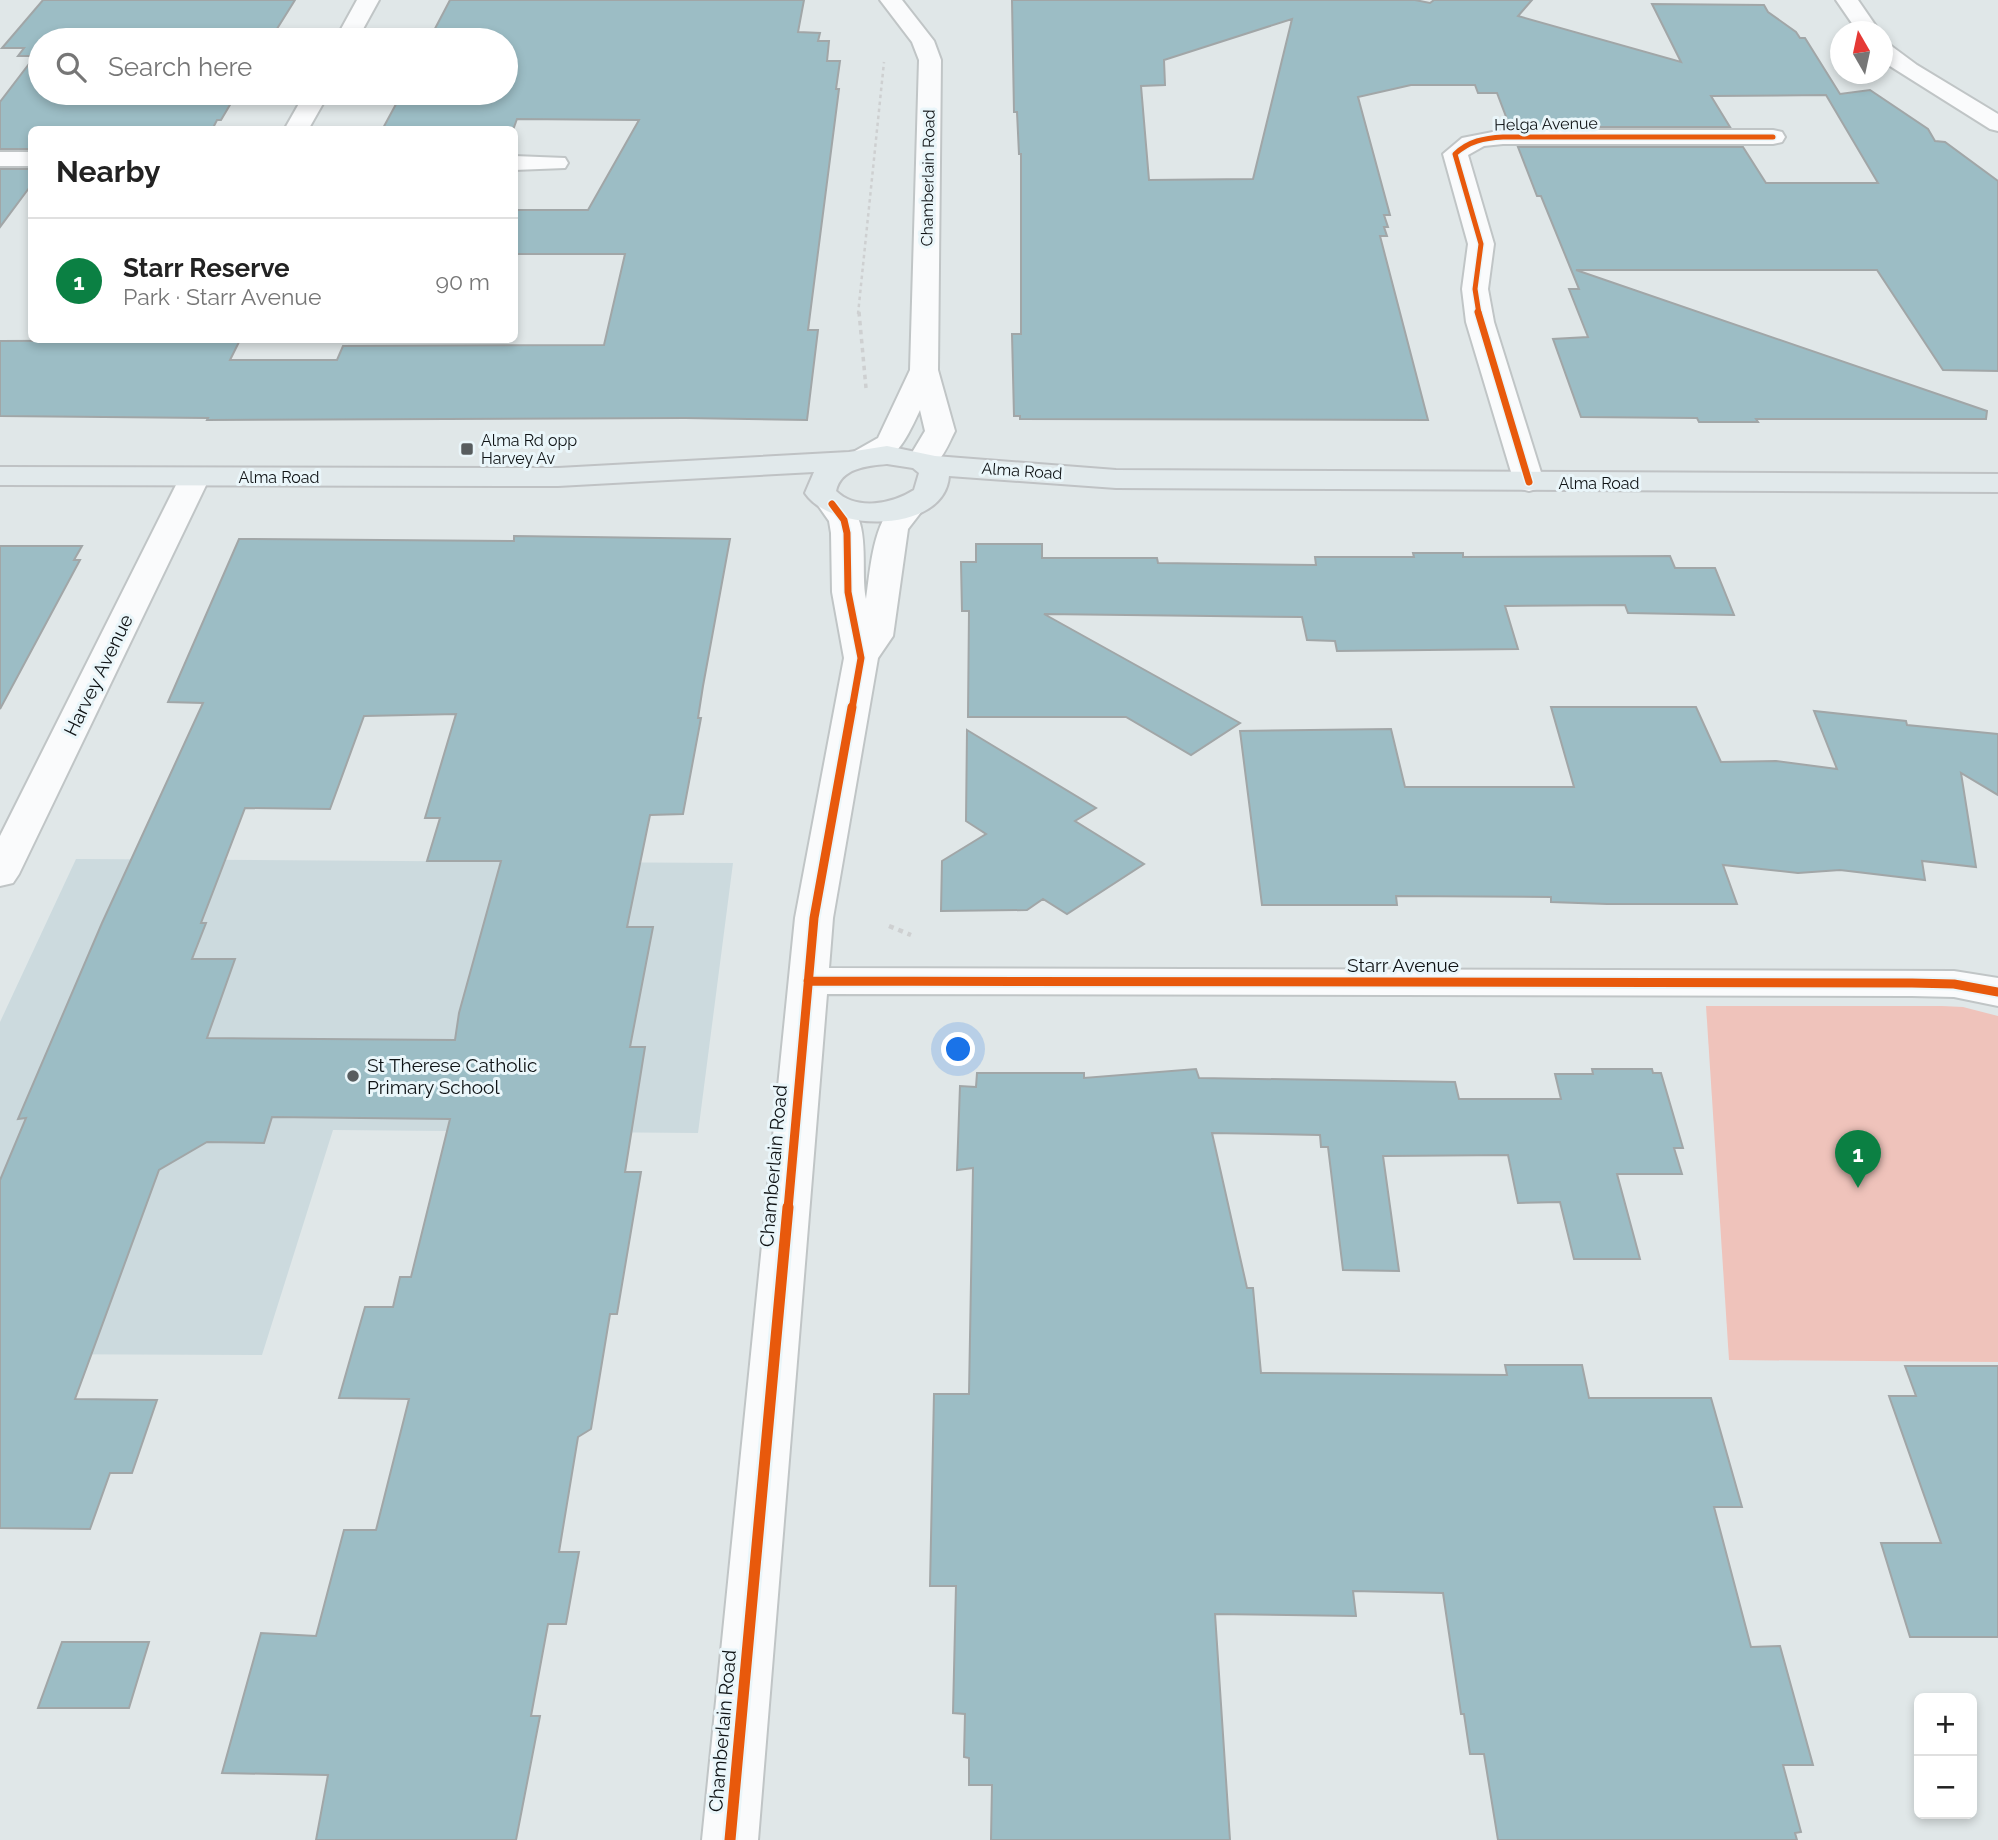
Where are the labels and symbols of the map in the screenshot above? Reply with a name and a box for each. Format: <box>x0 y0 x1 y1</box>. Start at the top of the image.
north arrow <box>1830 21 1893 84</box>
street label: Chamberlain Road <box>917 109 939 247</box>
street label: Helga Avenue <box>1494 114 1598 134</box>
place label: Alma Rd opp Harvey Av <box>481 431 577 468</box>
marker: Alma Rd opp Harvey Av <box>459 441 475 457</box>
street label: Alma Road <box>981 459 1063 483</box>
street label: Alma Road <box>238 468 320 487</box>
street label: Alma Road <box>1558 474 1640 493</box>
street label: Harvey Avenue <box>59 611 137 739</box>
street label: Starr Avenue <box>1347 954 1459 976</box>
your location <box>941 1032 975 1066</box>
place label: St Therese Catholic Primary School <box>367 1054 537 1098</box>
marker: St Therese Catholic Primary School <box>345 1068 361 1084</box>
street label: Chamberlain Road <box>755 1084 791 1248</box>
pin: 1 <box>1835 1130 1881 1188</box>
street label: Chamberlain Road <box>704 1649 740 1813</box>

